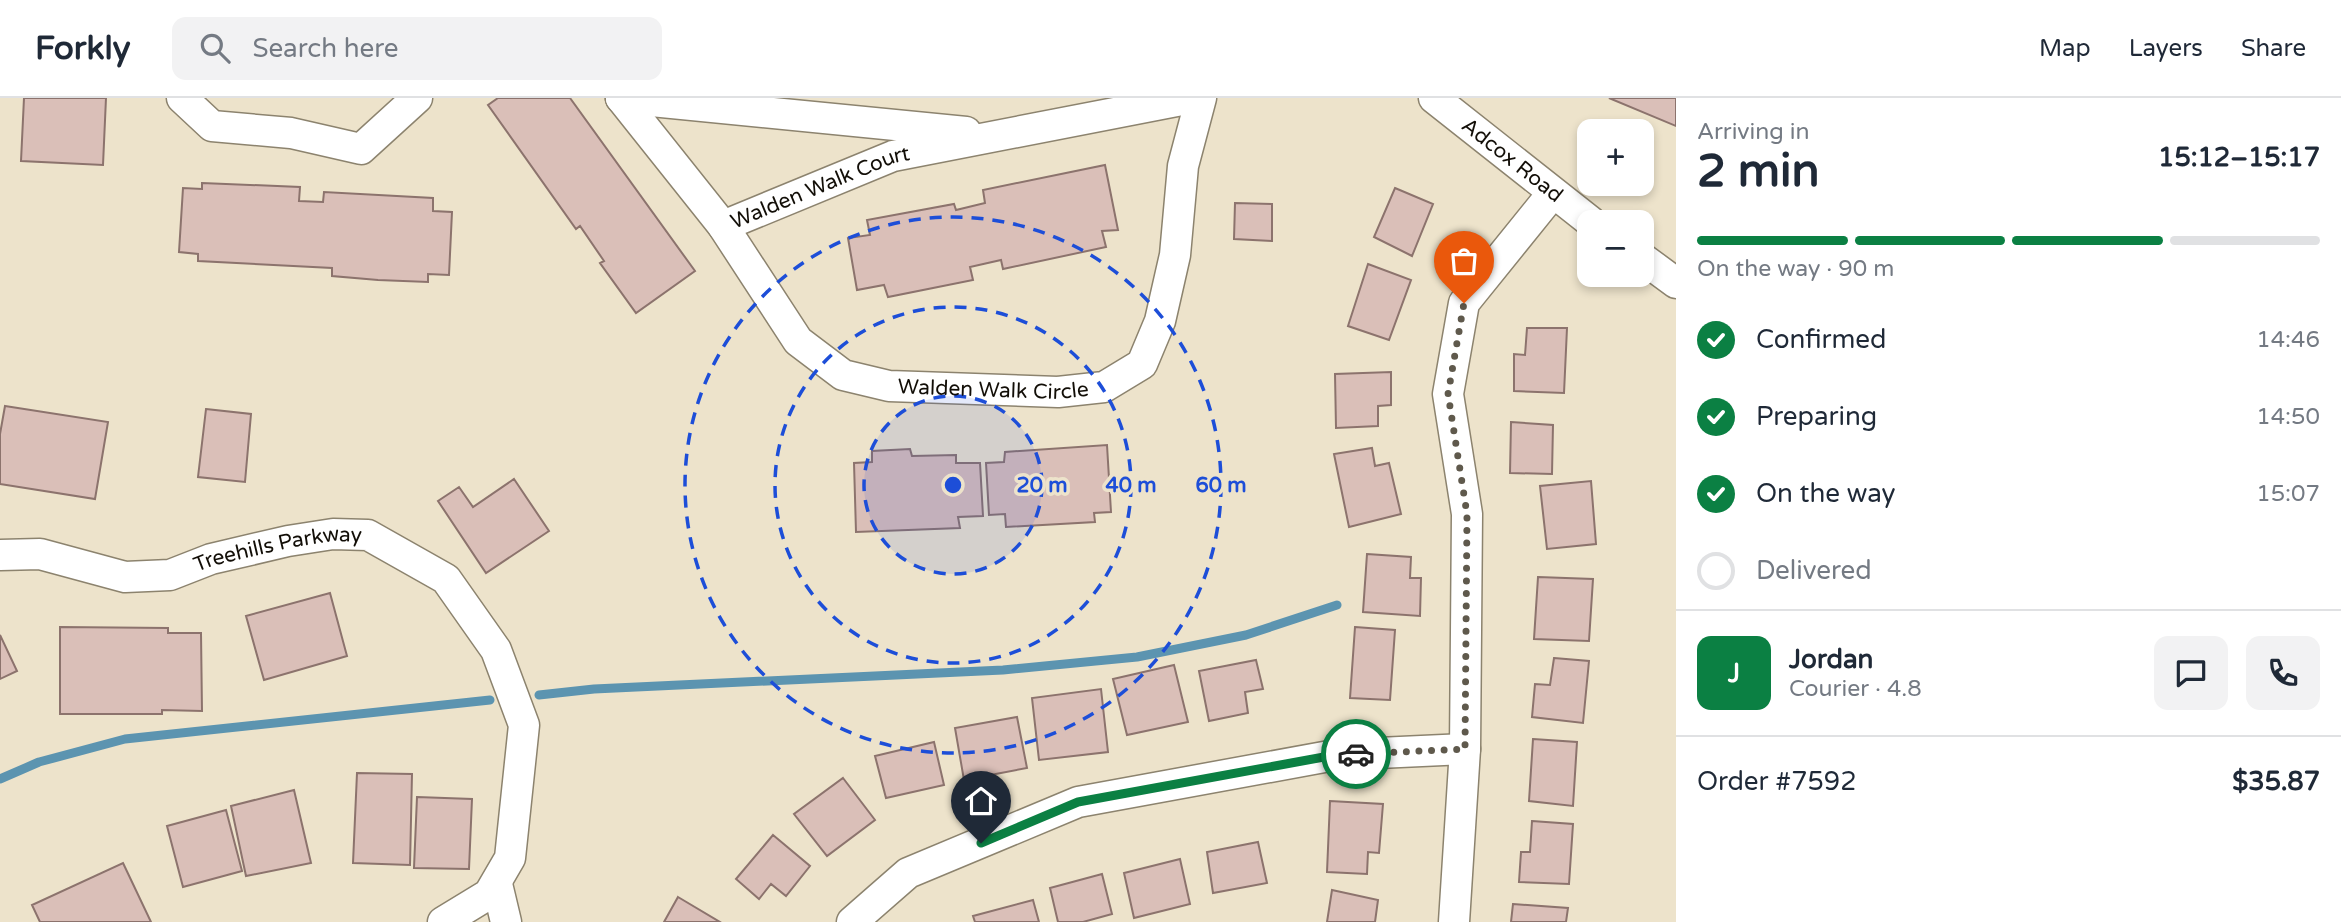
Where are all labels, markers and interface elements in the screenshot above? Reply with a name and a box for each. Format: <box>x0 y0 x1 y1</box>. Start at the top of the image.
search box <box>172 17 662 80</box>
text: Forkly <box>35 29 130 68</box>
icon: search <box>196 29 234 67</box>
text: Search here <box>252 33 399 64</box>
text: Map <box>2039 34 2091 63</box>
text: Layers <box>2129 34 2203 63</box>
text: Share <box>2241 34 2306 63</box>
street label: Adcox Road <box>1457 113 1568 208</box>
text: Arriving in <box>1697 118 1810 146</box>
map controls <box>1577 119 1654 287</box>
button: + <box>1577 119 1654 196</box>
street label: Walden Walk Court <box>727 141 912 234</box>
text: 15:12–15:17 <box>2158 142 2320 173</box>
text: 2 min <box>1697 144 1820 199</box>
button: − <box>1577 210 1654 287</box>
pin <box>1434 231 1494 303</box>
icon: bag <box>1445 242 1483 280</box>
text: On the way · 90 m <box>1697 255 1894 283</box>
icon: check <box>1697 321 1735 359</box>
text: Confirmed <box>1756 324 1886 355</box>
text: 14:46 <box>2256 326 2320 354</box>
street label: Walden Walk Circle <box>897 374 1090 405</box>
icon: check <box>1697 398 1735 436</box>
text: Preparing <box>1756 401 1877 432</box>
text: 14:50 <box>2256 403 2320 431</box>
centre of rings <box>941 473 965 497</box>
text: 20 m <box>1016 473 1068 498</box>
text: 40 m <box>1105 473 1157 498</box>
text: 60 m <box>1195 473 1247 498</box>
icon: check <box>1697 475 1735 513</box>
text: On the way <box>1756 478 1896 509</box>
text: 15:07 <box>2256 480 2320 508</box>
street label: Treehills Parkway <box>190 521 362 578</box>
text: Delivered <box>1756 555 1872 586</box>
button: chat <box>2154 636 2228 710</box>
button: phone <box>2246 636 2320 710</box>
text: Jordan <box>1789 644 1873 675</box>
text: J <box>1728 658 1740 689</box>
text: Courier · 4.8 <box>1789 675 1922 703</box>
courier <box>1321 719 1391 789</box>
icon: car <box>1337 735 1375 773</box>
text: Order #7592 <box>1697 766 1857 797</box>
text: $35.87 <box>2232 766 2320 797</box>
pin <box>951 771 1011 843</box>
icon: home <box>962 782 1000 820</box>

